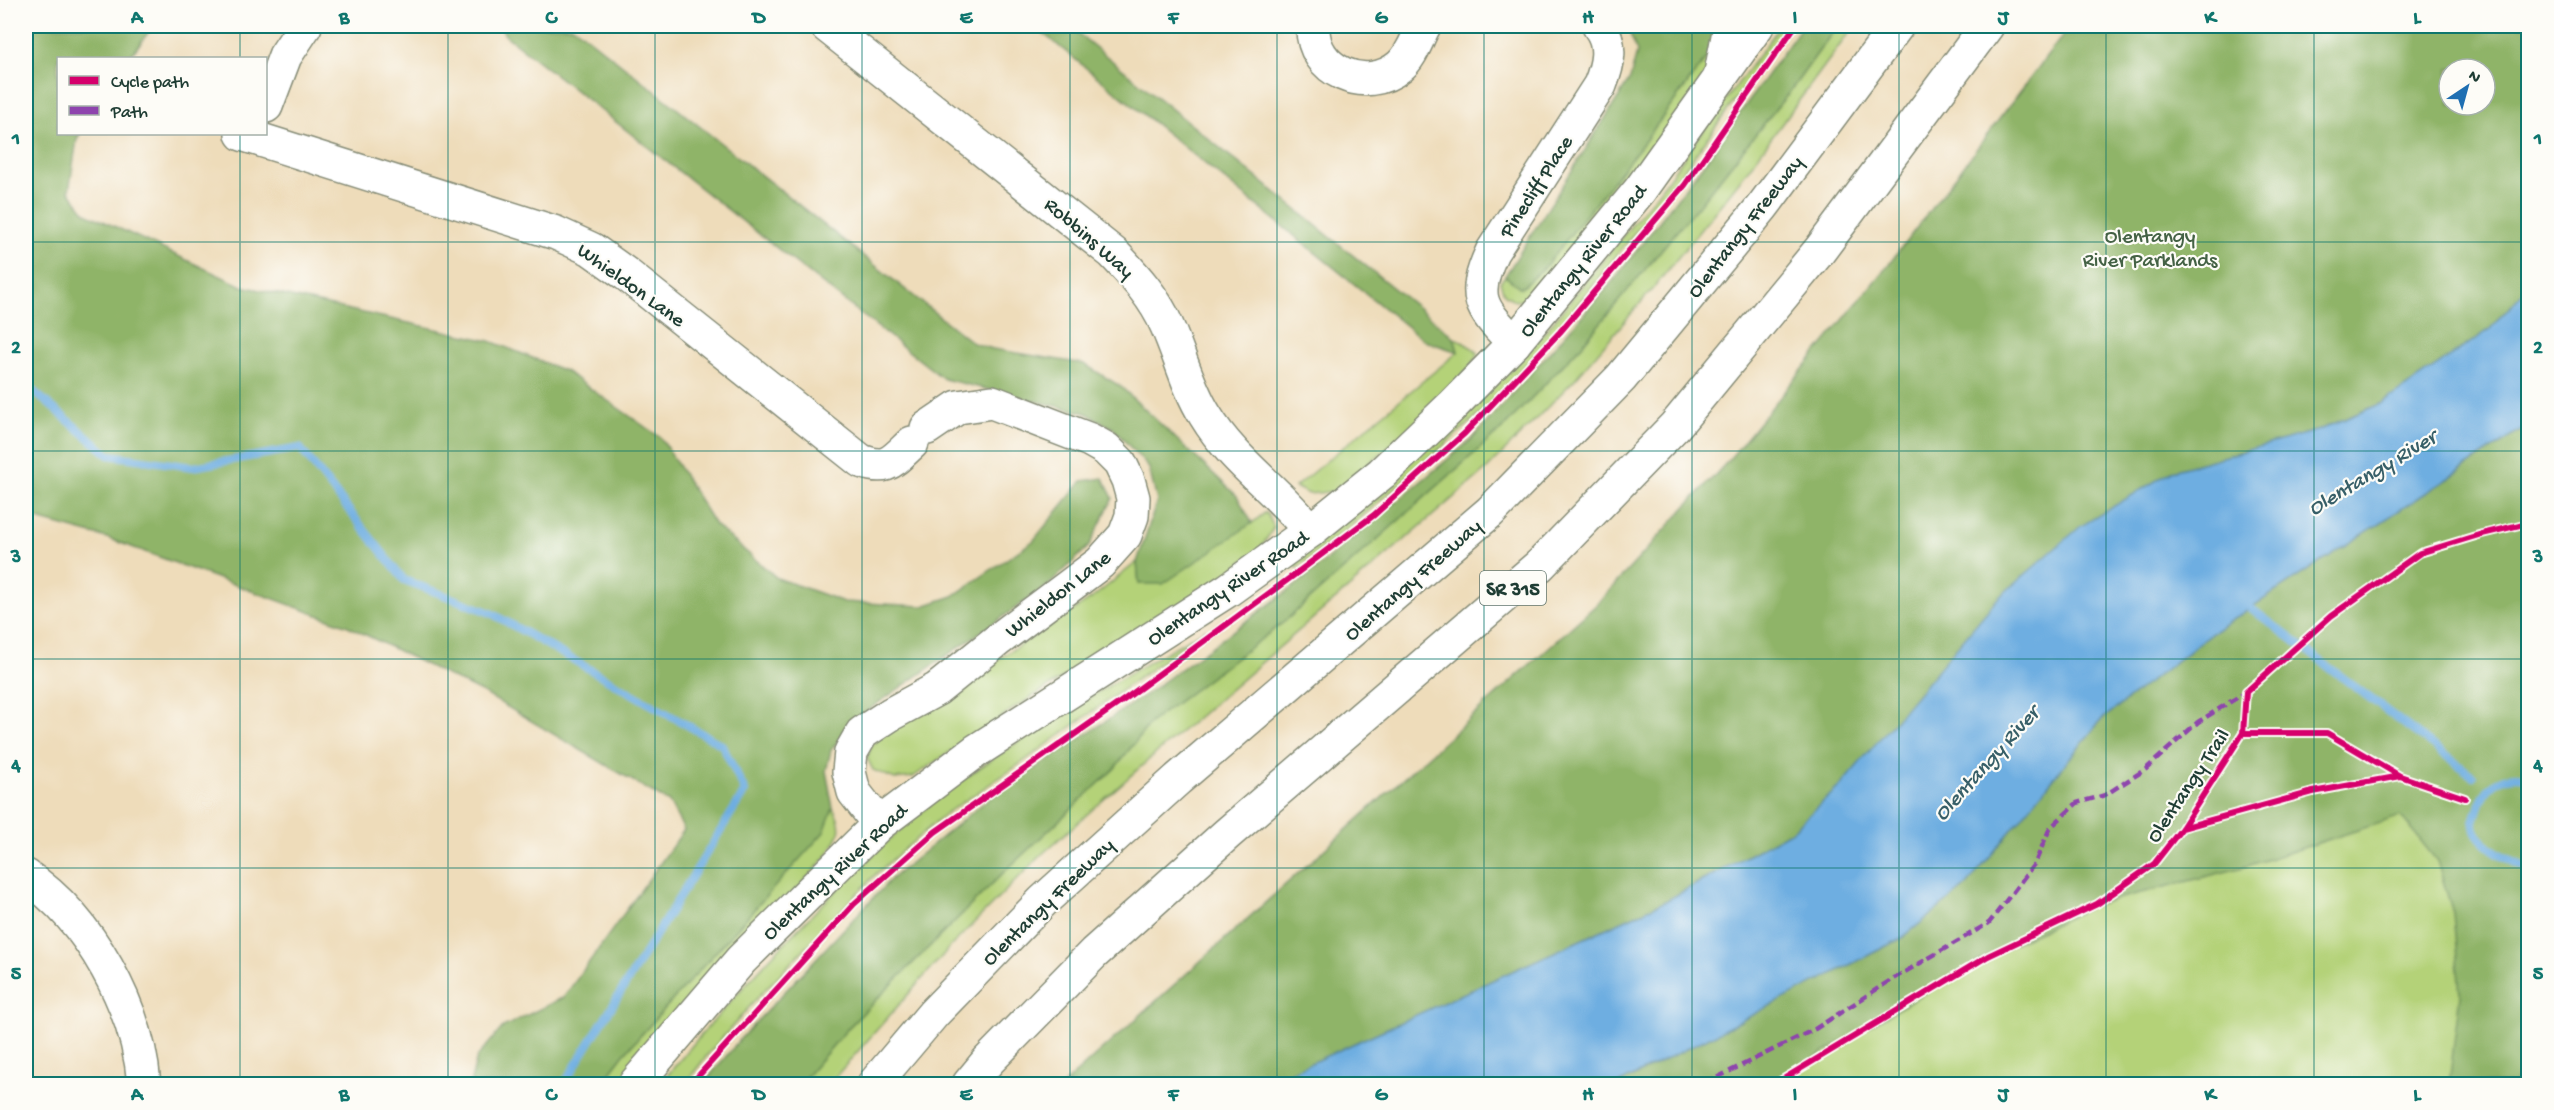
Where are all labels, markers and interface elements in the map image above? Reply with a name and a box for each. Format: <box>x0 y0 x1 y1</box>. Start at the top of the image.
text: A <box>130 8 145 31</box>
text: B <box>338 8 350 31</box>
text: C <box>545 8 559 31</box>
text: D <box>750 8 766 31</box>
text: E <box>960 8 974 31</box>
text: F <box>1167 8 1180 31</box>
text: G <box>1375 8 1389 31</box>
text: H <box>1582 8 1594 31</box>
text: I <box>1793 8 1798 31</box>
text: J <box>1997 8 2010 31</box>
text: K <box>2203 8 2218 31</box>
text: L <box>2413 8 2422 31</box>
legend <box>57 57 267 135</box>
north arrow <box>2437 57 2497 117</box>
text: N <box>2464 67 2484 89</box>
text: Cycle path <box>111 73 189 94</box>
text: Path <box>110 103 148 124</box>
text: 1 <box>11 129 20 152</box>
text: 1 <box>2533 129 2542 152</box>
street label: Pinecliff Place <box>1495 131 1581 245</box>
street label: Olentangy Freeway <box>1683 152 1810 304</box>
street label: Olentangy River Road <box>1515 179 1655 344</box>
street label: Robbins Way <box>1038 194 1138 286</box>
park label: Olentangy River Parklands <box>2083 226 2218 275</box>
street label: Whieldon Lane <box>571 239 690 335</box>
text: 2 <box>11 338 21 361</box>
text: 2 <box>2533 338 2543 361</box>
water label: Olentangy River <box>2304 424 2446 523</box>
street label: Olentangy Freeway <box>1341 515 1488 648</box>
street label: Olentangy River Road <box>1143 526 1316 653</box>
street label: Whieldon Lane <box>1001 546 1118 645</box>
text: 3 <box>10 547 21 570</box>
text: 3 <box>2532 547 2543 570</box>
road number: SR 315 <box>1480 571 1546 605</box>
water label: Olentangy River <box>1930 699 2049 827</box>
street label: Olentangy Trail <box>2143 725 2237 849</box>
text: 4 <box>10 756 21 779</box>
text: 4 <box>2532 756 2543 779</box>
street label: Olentangy River Road <box>759 799 915 947</box>
street label: Olentangy Freeway <box>978 834 1121 973</box>
text: 5 <box>11 964 22 987</box>
text: 5 <box>2533 964 2544 987</box>
text: A <box>130 1085 145 1108</box>
text: B <box>338 1085 350 1108</box>
text: C <box>545 1085 559 1108</box>
text: D <box>750 1085 766 1108</box>
text: E <box>960 1085 974 1108</box>
text: F <box>1167 1085 1180 1108</box>
text: G <box>1375 1085 1389 1108</box>
text: H <box>1582 1085 1594 1108</box>
text: I <box>1793 1085 1798 1108</box>
text: J <box>1997 1085 2010 1108</box>
text: K <box>2203 1085 2218 1108</box>
text: L <box>2413 1085 2422 1108</box>

